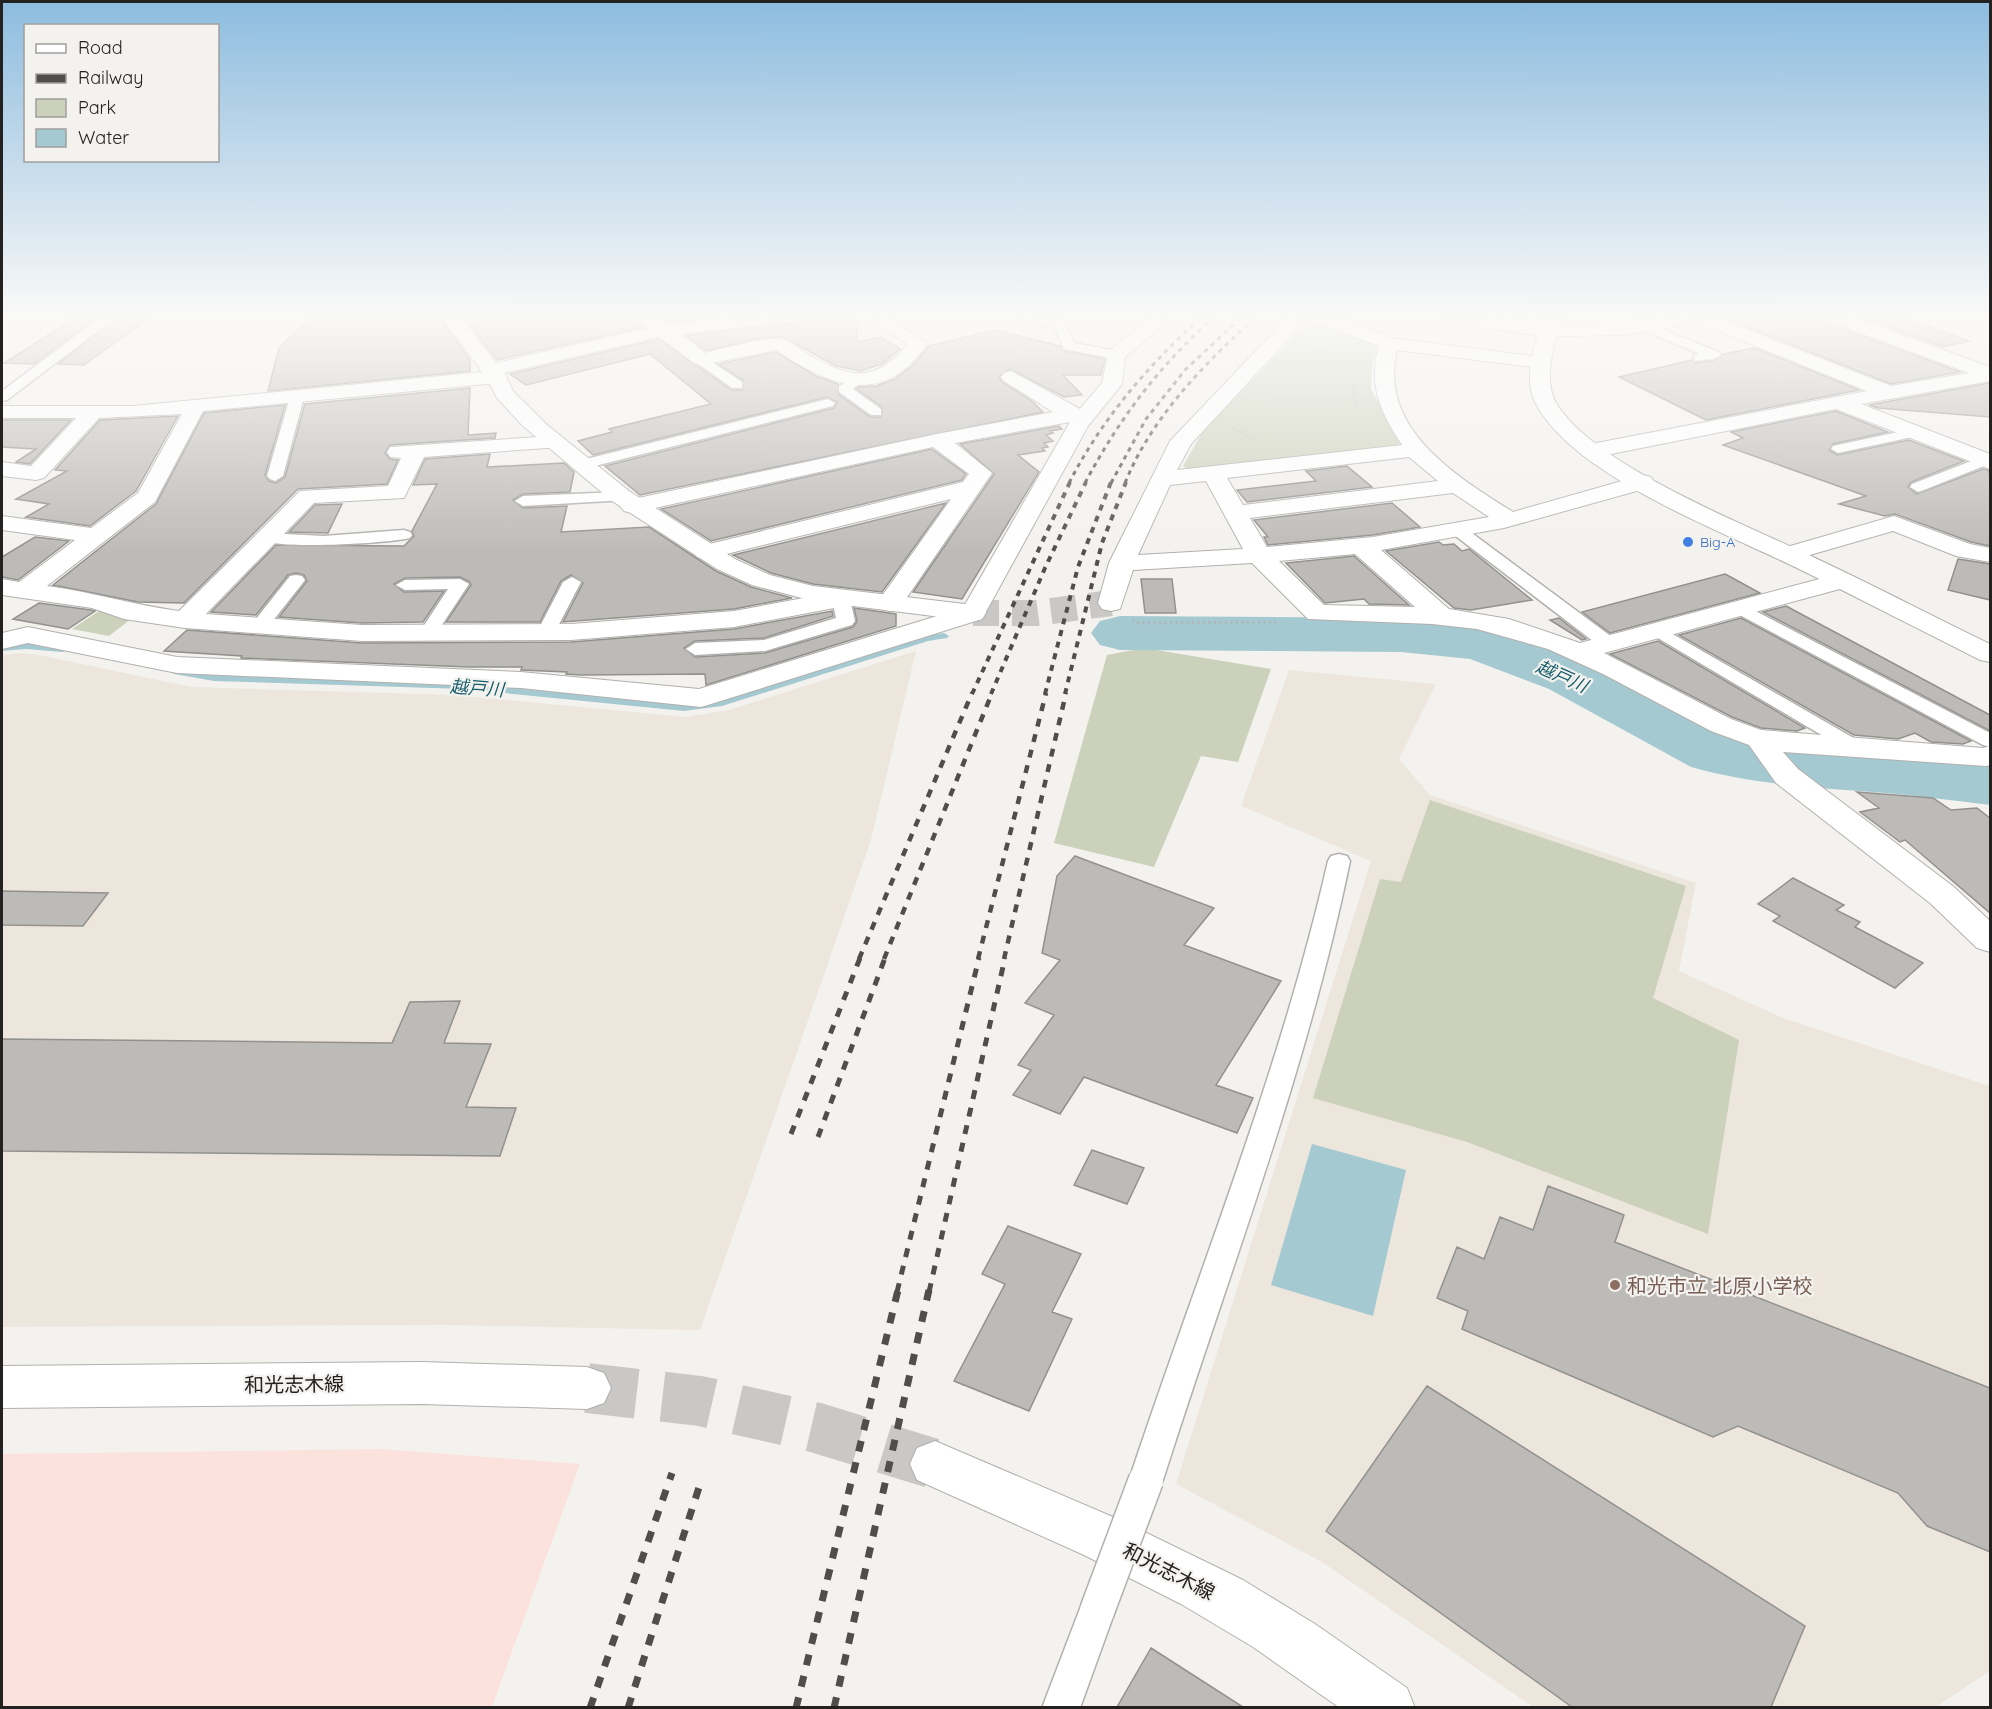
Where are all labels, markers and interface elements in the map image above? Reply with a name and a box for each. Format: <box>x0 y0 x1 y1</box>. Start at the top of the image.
legend <box>24 24 219 162</box>
text: Road <box>78 36 123 59</box>
text: Railway <box>78 66 144 89</box>
text: Park <box>78 96 116 119</box>
text: Water <box>78 126 129 149</box>
place label: Big-A <box>1700 533 1735 551</box>
marker: Big-A <box>1681 535 1695 549</box>
water label: 越戸川 <box>1533 655 1593 698</box>
water label: 越戸川 <box>449 675 507 701</box>
place label: 和光市立 北原小学校 <box>1627 1273 1812 1298</box>
marker: 和光市立 北原小学校 <box>1608 1278 1622 1292</box>
street label: 和光志木線 <box>244 1371 344 1397</box>
street label: 和光志木線 <box>1119 1537 1219 1605</box>

